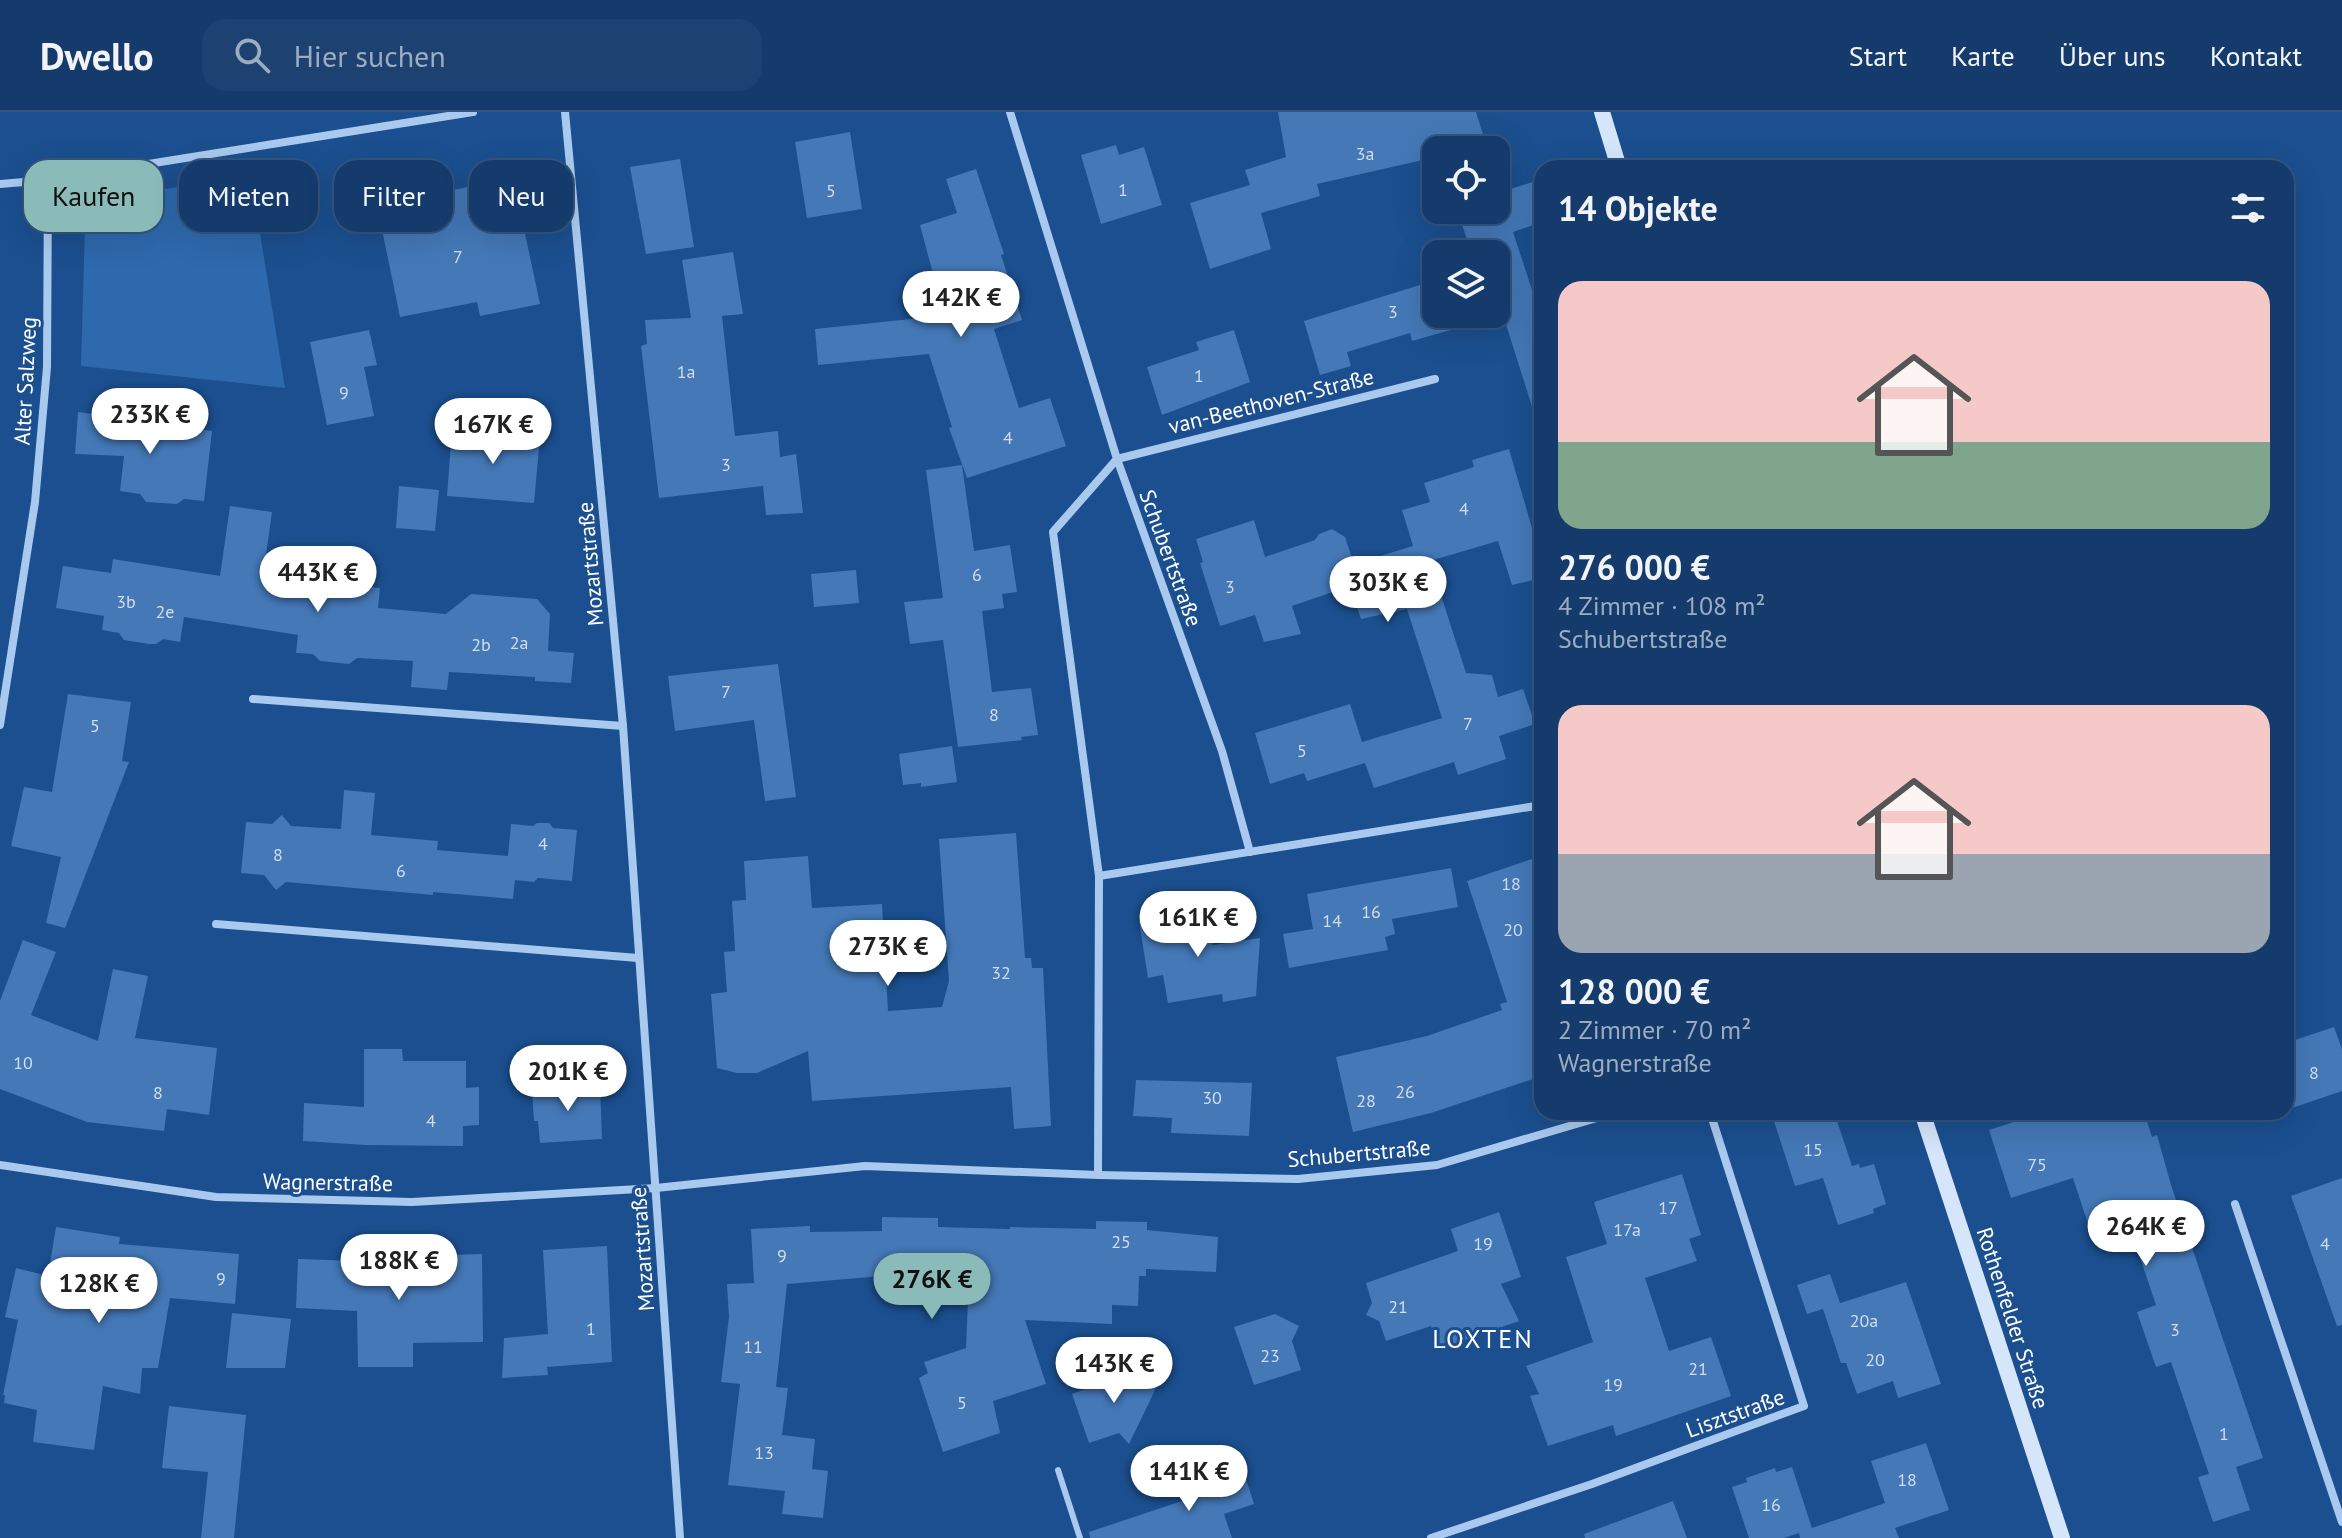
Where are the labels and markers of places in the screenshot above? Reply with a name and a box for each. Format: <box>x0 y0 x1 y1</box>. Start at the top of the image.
pin: 142K € <box>896 271 1026 339</box>
pin: 233K € <box>85 388 215 456</box>
pin: 167K € <box>428 398 558 466</box>
pin: 443K € <box>253 546 383 614</box>
pin: 303K € <box>1323 556 1453 624</box>
pin: 161K € <box>1133 891 1263 959</box>
pin: 273K € <box>823 920 953 988</box>
pin: 201K € <box>503 1045 633 1113</box>
pin: 264K € <box>2081 1200 2211 1268</box>
pin: 188K € <box>334 1234 464 1302</box>
pin: 276K € <box>867 1253 997 1321</box>
pin: 128K € <box>34 1257 164 1325</box>
pin: 143K € <box>1049 1337 1179 1405</box>
pin: 141K € <box>1124 1445 1254 1513</box>

